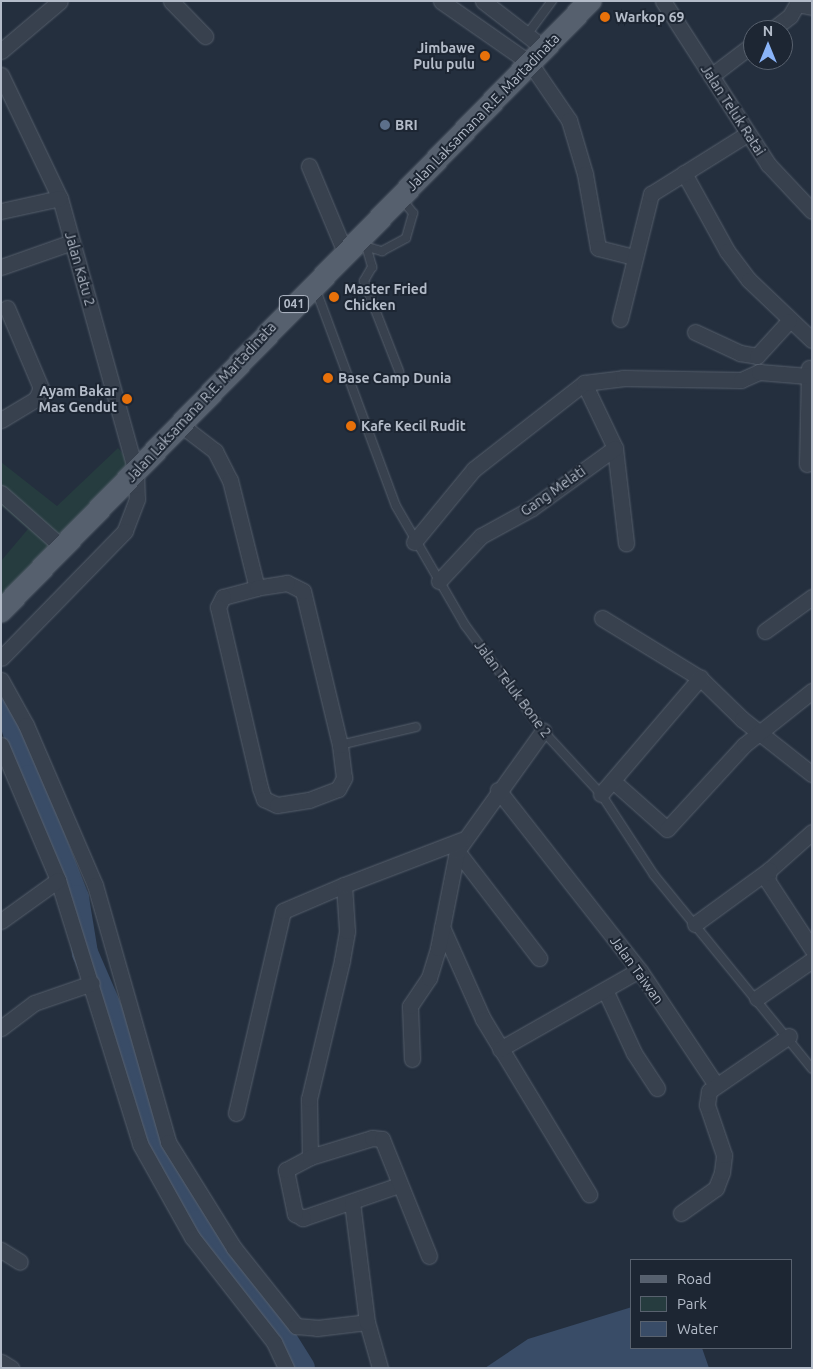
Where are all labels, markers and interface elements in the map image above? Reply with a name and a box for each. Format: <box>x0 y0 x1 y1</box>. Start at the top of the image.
place label: Warkop 69 <box>615 9 685 25</box>
marker: Warkop 69 <box>599 11 611 23</box>
north arrow <box>743 20 793 70</box>
text: N <box>763 23 773 39</box>
street label: Jalan Laksamana R.E. Martadinata <box>403 30 563 194</box>
place label: Jimbawe Pulu pulu <box>413 40 475 72</box>
marker: Jimbawe Pulu pulu <box>479 50 491 62</box>
street label: Jalan Teluk Ratai <box>697 61 769 159</box>
place label: BRI <box>395 117 418 133</box>
marker: BRI <box>379 119 391 131</box>
street label: Jalan Katu 2 <box>61 230 99 308</box>
place label: Master Fried Chicken <box>344 281 427 314</box>
marker: Master Fried Chicken <box>328 291 340 303</box>
road number: 041 <box>278 294 310 314</box>
street label: Jalan Laksamana R.E. Martadinata <box>122 319 280 485</box>
place label: Base Camp Dunia <box>338 370 451 386</box>
marker: Base Camp Dunia <box>322 372 334 384</box>
place label: Ayam Bakar Mas Gendut <box>38 383 117 416</box>
marker: Ayam Bakar Mas Gendut <box>121 393 133 405</box>
place label: Kafe Kecil Rudit <box>361 418 466 434</box>
marker: Kafe Kecil Rudit <box>345 420 357 432</box>
street label: Gang Melati <box>517 462 589 520</box>
street label: Jalan Teluk Bone 2 <box>471 637 555 741</box>
street label: Jalan Taiwan <box>607 933 667 1007</box>
legend <box>630 1259 793 1349</box>
text: Road <box>677 1270 712 1287</box>
text: Park <box>677 1295 707 1312</box>
text: Water <box>677 1320 718 1337</box>

